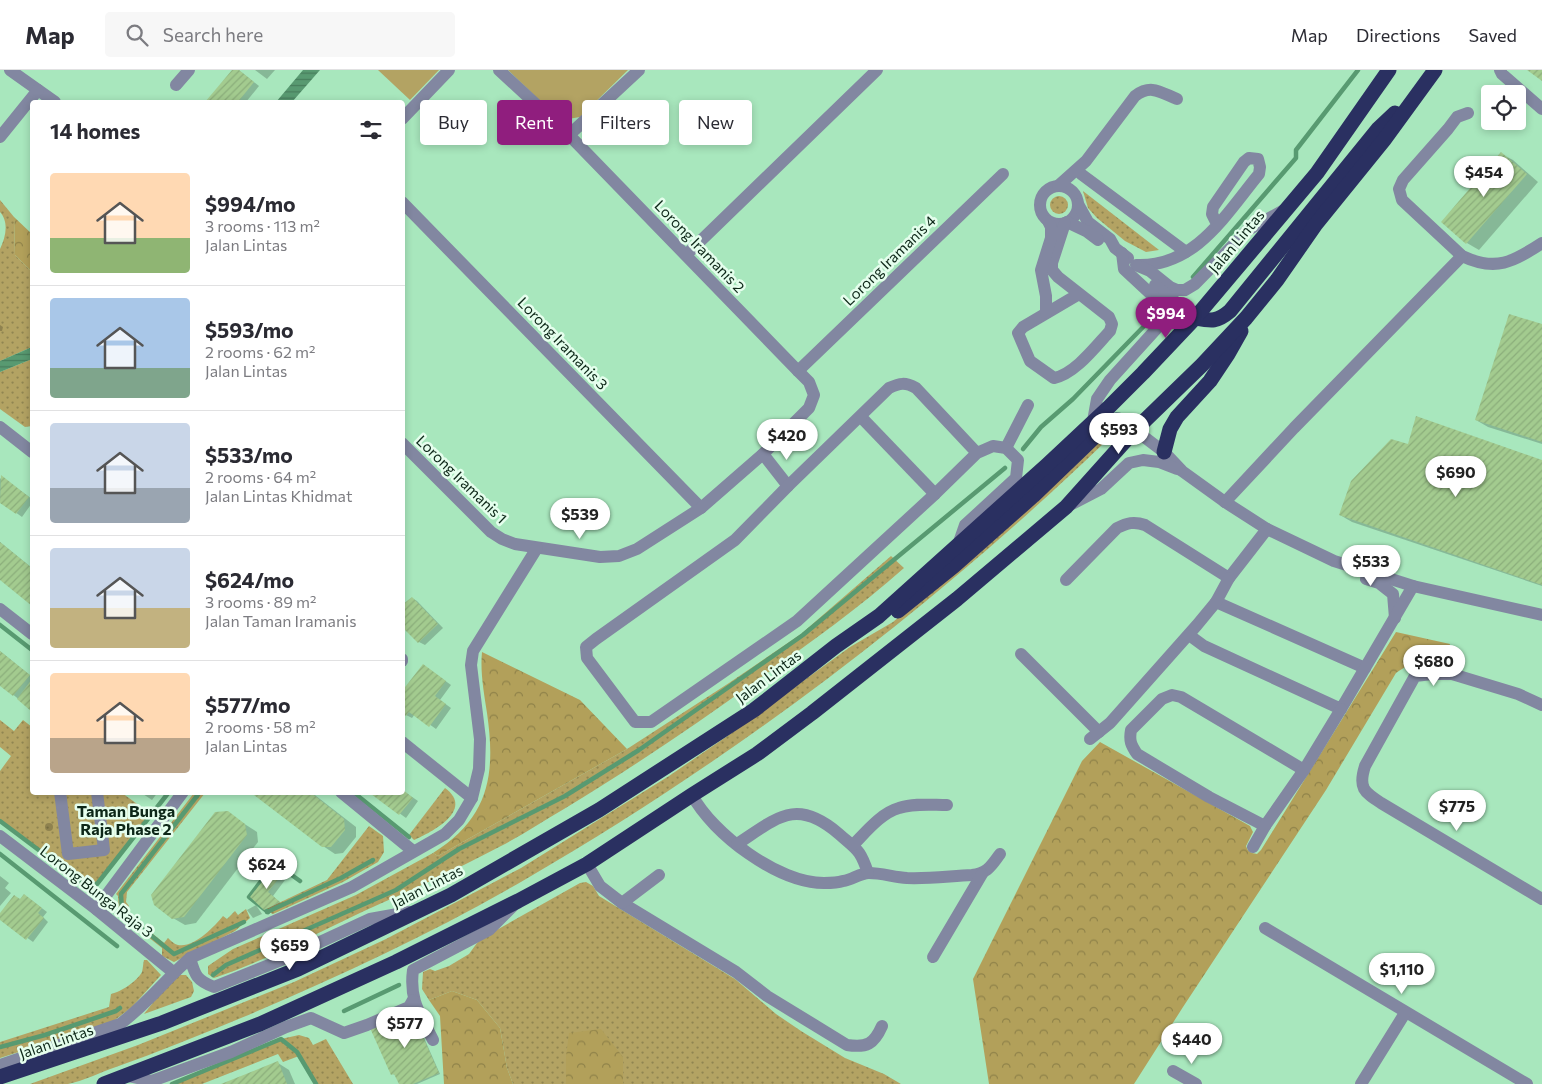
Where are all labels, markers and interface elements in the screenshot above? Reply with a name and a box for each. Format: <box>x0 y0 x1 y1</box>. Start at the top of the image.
search box <box>105 12 455 57</box>
text: Map <box>25 20 75 49</box>
icon: search <box>123 21 151 49</box>
text: Search here <box>163 23 263 46</box>
text: Map <box>1291 24 1328 46</box>
text: Directions <box>1356 24 1440 46</box>
text: Saved <box>1468 24 1517 46</box>
map controls <box>1481 85 1526 130</box>
button: locate <box>1481 85 1526 130</box>
chip: Buy <box>420 100 487 145</box>
chip: Rent <box>497 100 572 145</box>
chip: Filters <box>582 100 669 145</box>
chip: New <box>679 100 752 145</box>
icon: filters <box>357 116 385 144</box>
text: 14 homes <box>50 118 140 143</box>
pin: $454 <box>1454 156 1514 198</box>
text: $454 <box>1465 162 1503 181</box>
text: $994/mo <box>205 191 296 216</box>
icon: home <box>90 193 150 253</box>
street label: Lorong Iramanis 2 <box>651 196 749 296</box>
street label: Jalan Lintas <box>1204 206 1268 276</box>
street label: Lorong Iramanis 4 <box>839 211 939 309</box>
text: 3 rooms · 113 m² <box>205 216 320 235</box>
text: Jalan Lintas <box>205 235 287 254</box>
street label: Lorong Iramanis 3 <box>514 293 612 393</box>
pin: $994 <box>1136 296 1196 339</box>
text: $994 <box>1147 303 1185 322</box>
text: $593/mo <box>205 317 294 342</box>
icon: home <box>90 318 150 378</box>
text: 2 rooms · 62 m² <box>205 342 315 361</box>
text: Jalan Lintas <box>205 361 287 380</box>
pin: $593 <box>1089 412 1149 455</box>
pin: $420 <box>757 418 817 461</box>
text: $593 <box>1100 419 1138 438</box>
text: $420 <box>768 425 806 444</box>
street label: Lorong Iramanis 1 <box>413 431 511 527</box>
text: $533/mo <box>205 442 293 467</box>
icon: home <box>90 443 150 503</box>
pin: $690 <box>1426 456 1486 498</box>
text: $690 <box>1436 462 1476 481</box>
text: 2 rooms · 64 m² <box>205 467 316 486</box>
text: Jalan Lintas Khidmat <box>205 486 353 505</box>
pin: $539 <box>550 498 610 540</box>
text: $539 <box>561 504 599 523</box>
pin: $533 <box>1341 544 1401 587</box>
text: $533 <box>1352 551 1390 570</box>
text: $624/mo <box>205 567 294 592</box>
icon: home <box>90 568 150 628</box>
text: 3 rooms · 89 m² <box>205 592 316 611</box>
text: Jalan Taman Iramanis <box>205 611 356 630</box>
pin: $680 <box>1404 644 1464 687</box>
street label: Jalan Lintas <box>732 645 804 706</box>
text: $680 <box>1414 651 1454 670</box>
text: $577/mo <box>205 692 290 717</box>
icon: home <box>90 693 150 753</box>
text: 2 rooms · 58 m² <box>205 717 316 736</box>
text: Jalan Lintas <box>205 736 287 755</box>
pin: $775 <box>1427 790 1487 832</box>
text: $775 <box>1439 796 1475 815</box>
district label: Taman Bunga Raja Phase 2 <box>77 801 175 838</box>
street label: Lorong Bunga Raja 3 <box>37 841 157 941</box>
pin: $624 <box>237 848 297 890</box>
text: $624 <box>248 854 286 873</box>
street label: Jalan Lintas <box>389 860 466 912</box>
pin: $659 <box>260 928 320 971</box>
text: $659 <box>271 935 309 954</box>
pin: $1,110 <box>1361 952 1443 995</box>
text: $1,110 <box>1380 959 1424 978</box>
pin: $577 <box>375 1006 435 1049</box>
text: $577 <box>387 1013 423 1032</box>
street label: Jalan Lintas <box>17 1020 96 1062</box>
pin: $440 <box>1162 1022 1222 1065</box>
text: $440 <box>1172 1029 1212 1048</box>

